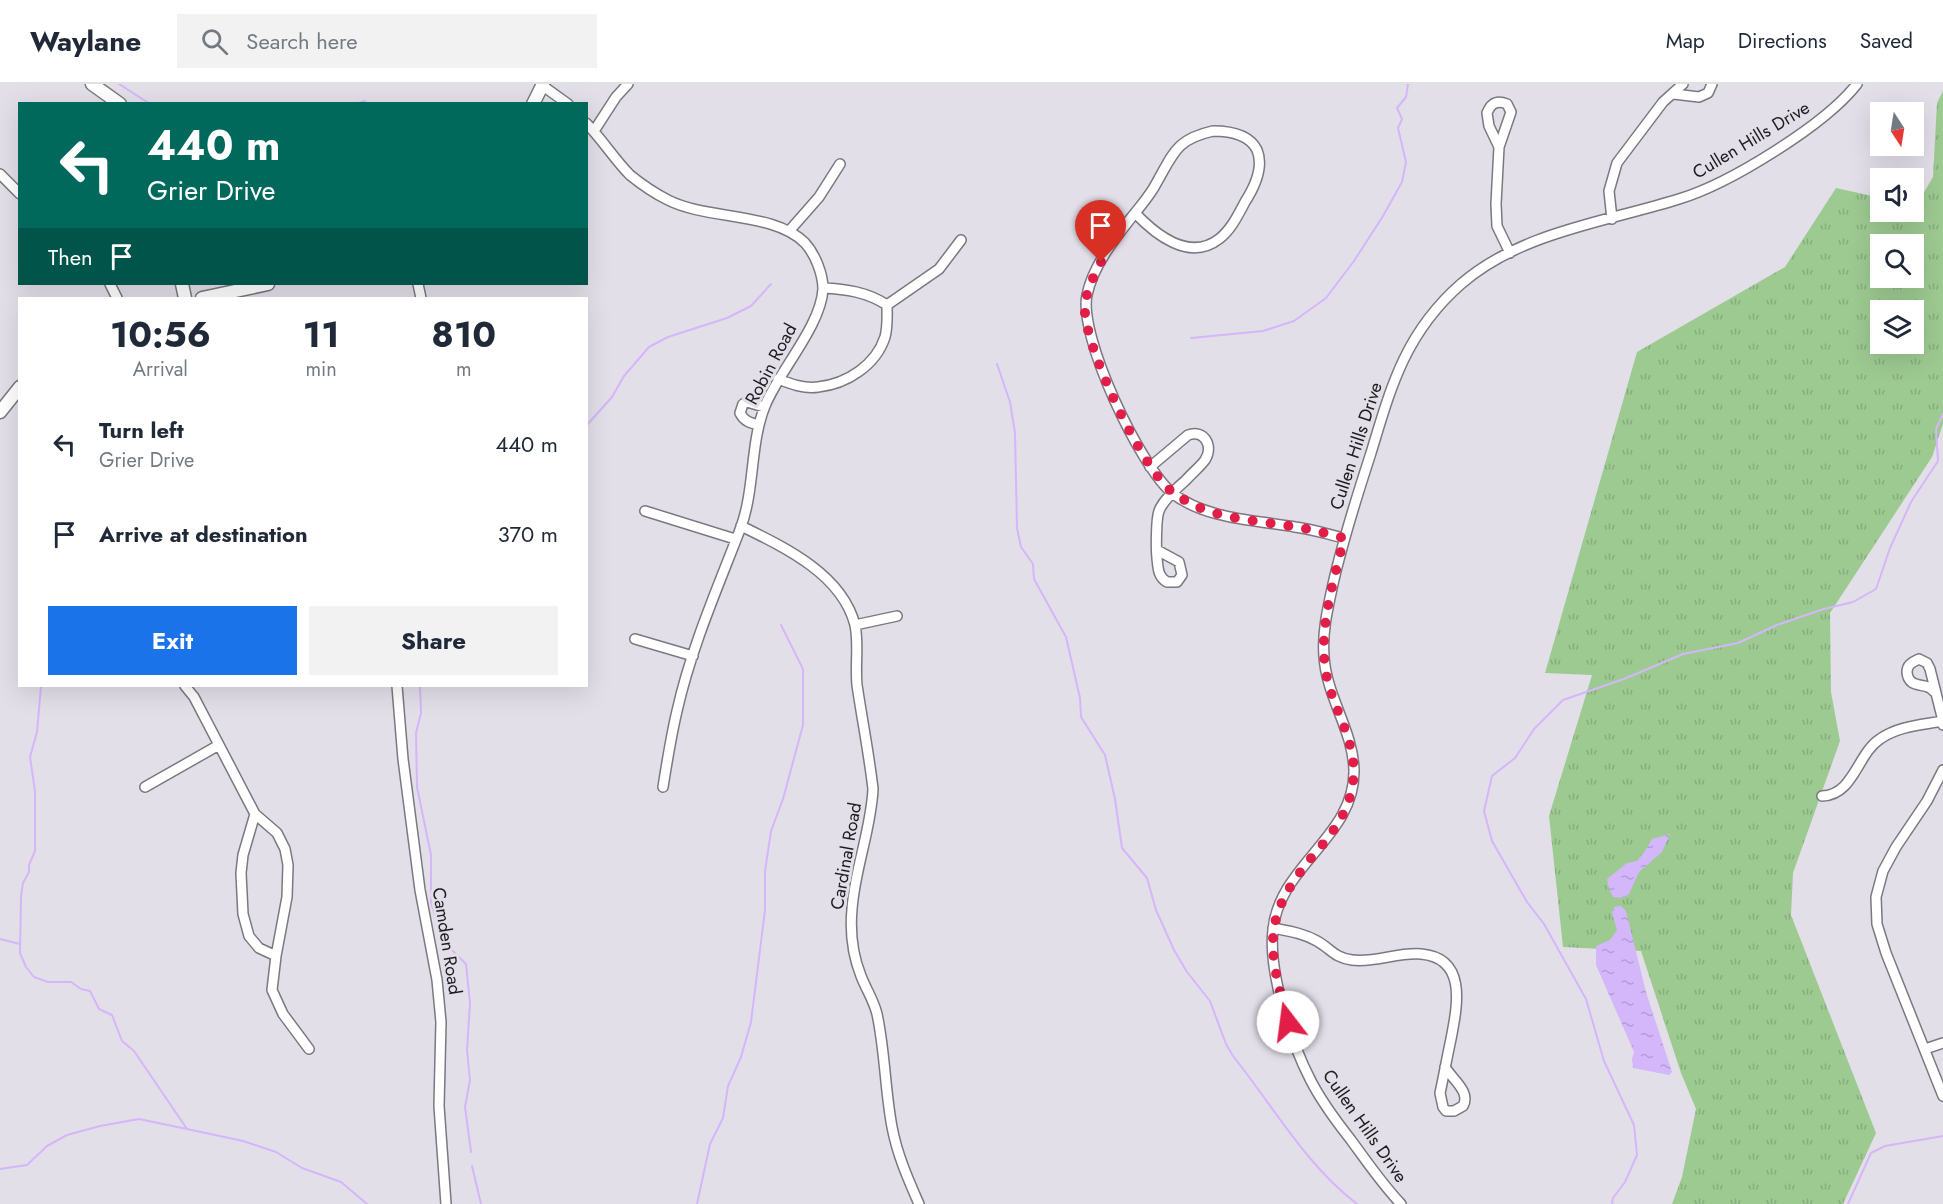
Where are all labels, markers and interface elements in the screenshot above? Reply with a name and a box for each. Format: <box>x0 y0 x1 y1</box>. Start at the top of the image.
search box <box>177 14 597 68</box>
text: Waylane <box>30 21 141 62</box>
icon: search <box>198 25 231 58</box>
text: Search here <box>246 25 358 57</box>
text: Map <box>1666 26 1705 56</box>
text: Directions <box>1738 26 1827 56</box>
text: Saved <box>1860 26 1913 56</box>
street label: Cullen Hills Drive <box>1687 95 1815 185</box>
north arrow <box>1870 102 1924 156</box>
map controls <box>1870 102 1924 354</box>
text: 440 m <box>147 115 280 176</box>
icon: left <box>48 126 126 204</box>
button: sound <box>1870 168 1924 222</box>
text: Grier Drive <box>147 171 276 210</box>
pin <box>1075 200 1126 262</box>
icon: arrive <box>1084 209 1117 242</box>
button: search <box>1870 234 1924 288</box>
icon: arrive <box>105 240 138 273</box>
text: Then <box>48 241 93 273</box>
button: layers <box>1870 300 1924 354</box>
text: 10:56 <box>110 308 211 360</box>
text: 11 <box>303 308 339 360</box>
text: 810 <box>431 308 496 360</box>
street label: Robin Road <box>739 319 803 409</box>
text: Arrival <box>133 355 188 384</box>
text: min <box>305 355 337 384</box>
text: m <box>456 355 472 384</box>
street label: Cullen Hills Drive <box>1323 379 1389 513</box>
text: Turn left <box>99 414 184 446</box>
icon: left <box>48 428 81 461</box>
text: 440 m <box>495 428 558 460</box>
text: Grier Drive <box>99 446 194 475</box>
icon: arrive <box>48 518 81 551</box>
text: Arrive at destination <box>99 518 308 550</box>
text: 370 m <box>498 518 558 550</box>
button: Exit <box>48 606 297 675</box>
button: Share <box>309 606 558 675</box>
street label: Cardinal Road <box>824 800 868 912</box>
street label: Camden Road <box>426 886 468 996</box>
position arrow <box>1256 990 1320 1054</box>
street label: Cullen Hills Drive <box>1316 1064 1414 1188</box>

